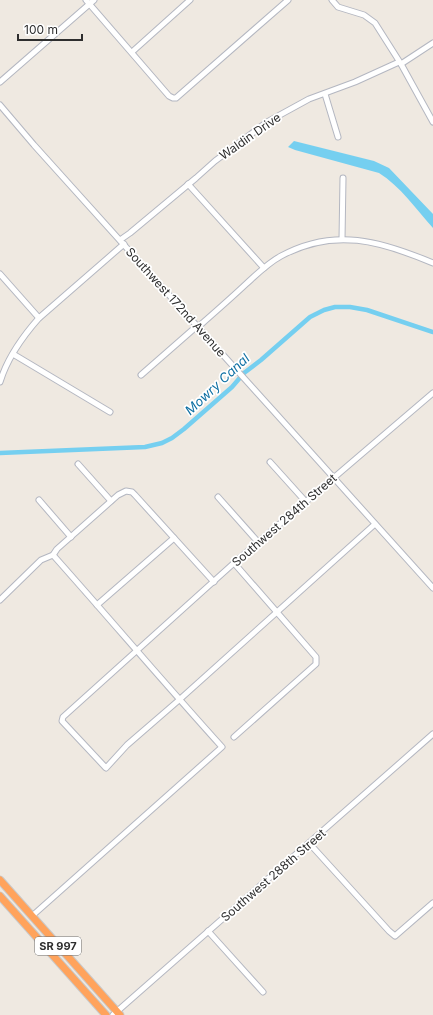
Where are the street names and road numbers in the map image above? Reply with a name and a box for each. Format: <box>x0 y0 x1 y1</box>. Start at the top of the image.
street label: Waldin Drive <box>216 109 284 163</box>
street label: Southwest 172nd Avenue <box>123 244 229 360</box>
street label: Southwest 284th Street <box>229 470 340 570</box>
street label: Southwest 288th Street <box>218 825 328 925</box>
road number: SR 997 <box>35 937 81 955</box>

